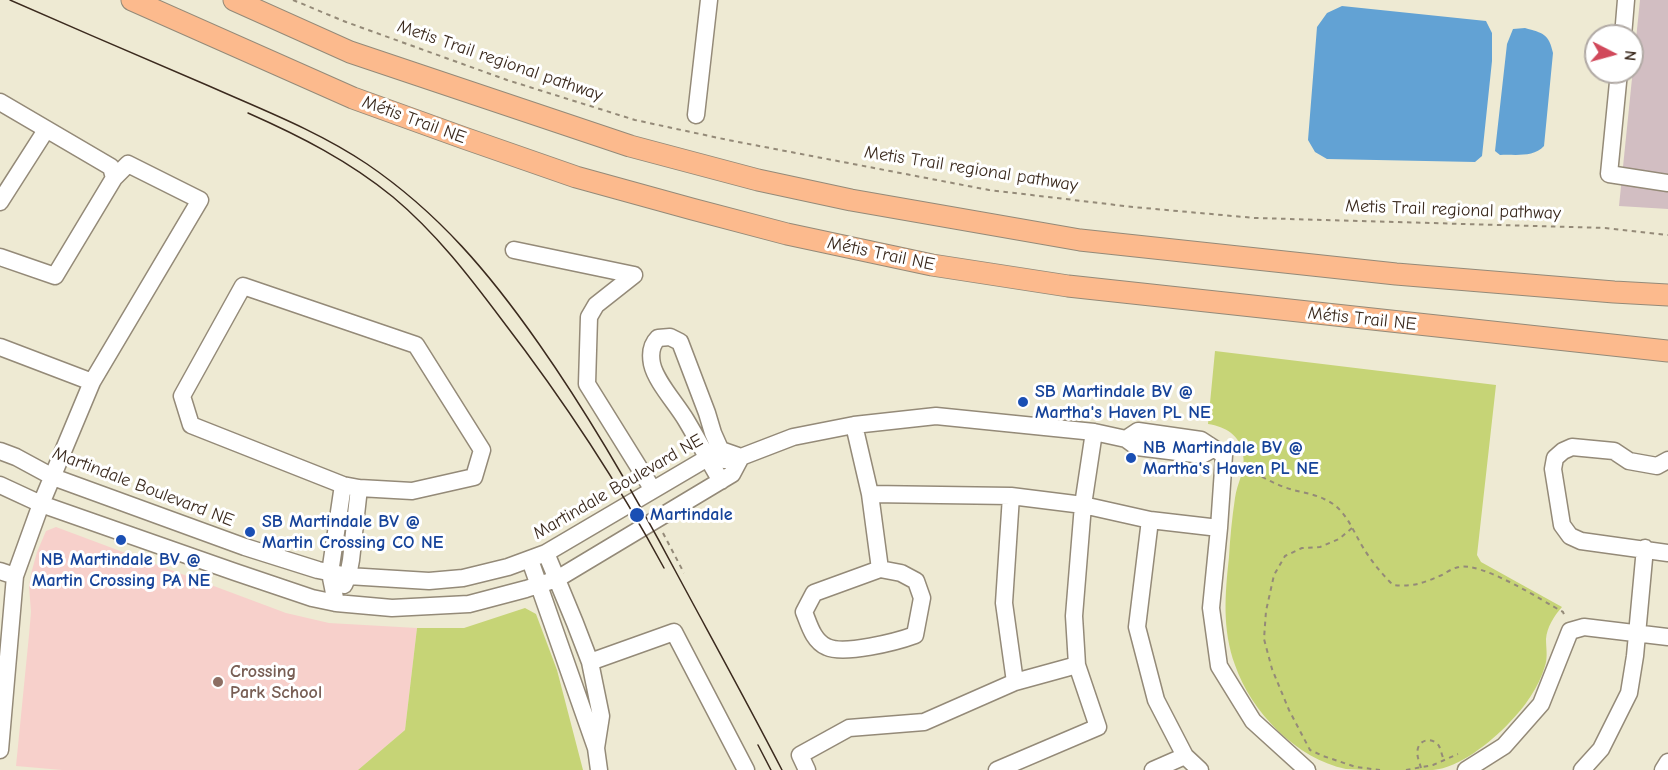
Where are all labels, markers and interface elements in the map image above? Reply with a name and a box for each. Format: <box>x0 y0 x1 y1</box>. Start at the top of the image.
street label: Metis Trail regional pathway <box>394 16 606 106</box>
north arrow <box>1584 24 1644 84</box>
text: N <box>1620 50 1639 62</box>
street label: Métis Trail NE <box>359 91 469 149</box>
street label: Metis Trail regional pathway <box>863 141 1079 197</box>
street label: Metis Trail regional pathway <box>1345 195 1561 225</box>
street label: Métis Trail NE <box>825 232 937 276</box>
street label: Métis Trail NE <box>1307 303 1417 335</box>
place label: SB Martindale BV @ Martha's Haven PL NE <box>1035 381 1211 424</box>
marker: SB Martindale BV @ Martha's Haven PL NE <box>1016 395 1030 409</box>
street label: Martindale Boulevard NE <box>529 429 707 545</box>
place label: NB Martindale BV @ Martha's Haven PL NE <box>1143 437 1319 480</box>
street label: Martindale Boulevard NE <box>49 442 237 532</box>
marker: NB Martindale BV @ Martha's Haven PL NE <box>1124 451 1138 465</box>
place label: Martindale <box>650 504 733 526</box>
marker: Martindale <box>628 506 646 524</box>
place label: SB Martindale BV @ Martin Crossing CO NE <box>262 511 443 554</box>
marker: SB Martindale BV @ Martin Crossing CO NE <box>243 525 257 539</box>
marker: NB Martindale BV @ Martin Crossing PA NE <box>114 533 128 547</box>
place label: NB Martindale BV @ Martin Crossing PA NE <box>32 549 210 592</box>
place label: Crossing Park School <box>230 661 322 704</box>
marker: Crossing Park School <box>211 675 225 689</box>

